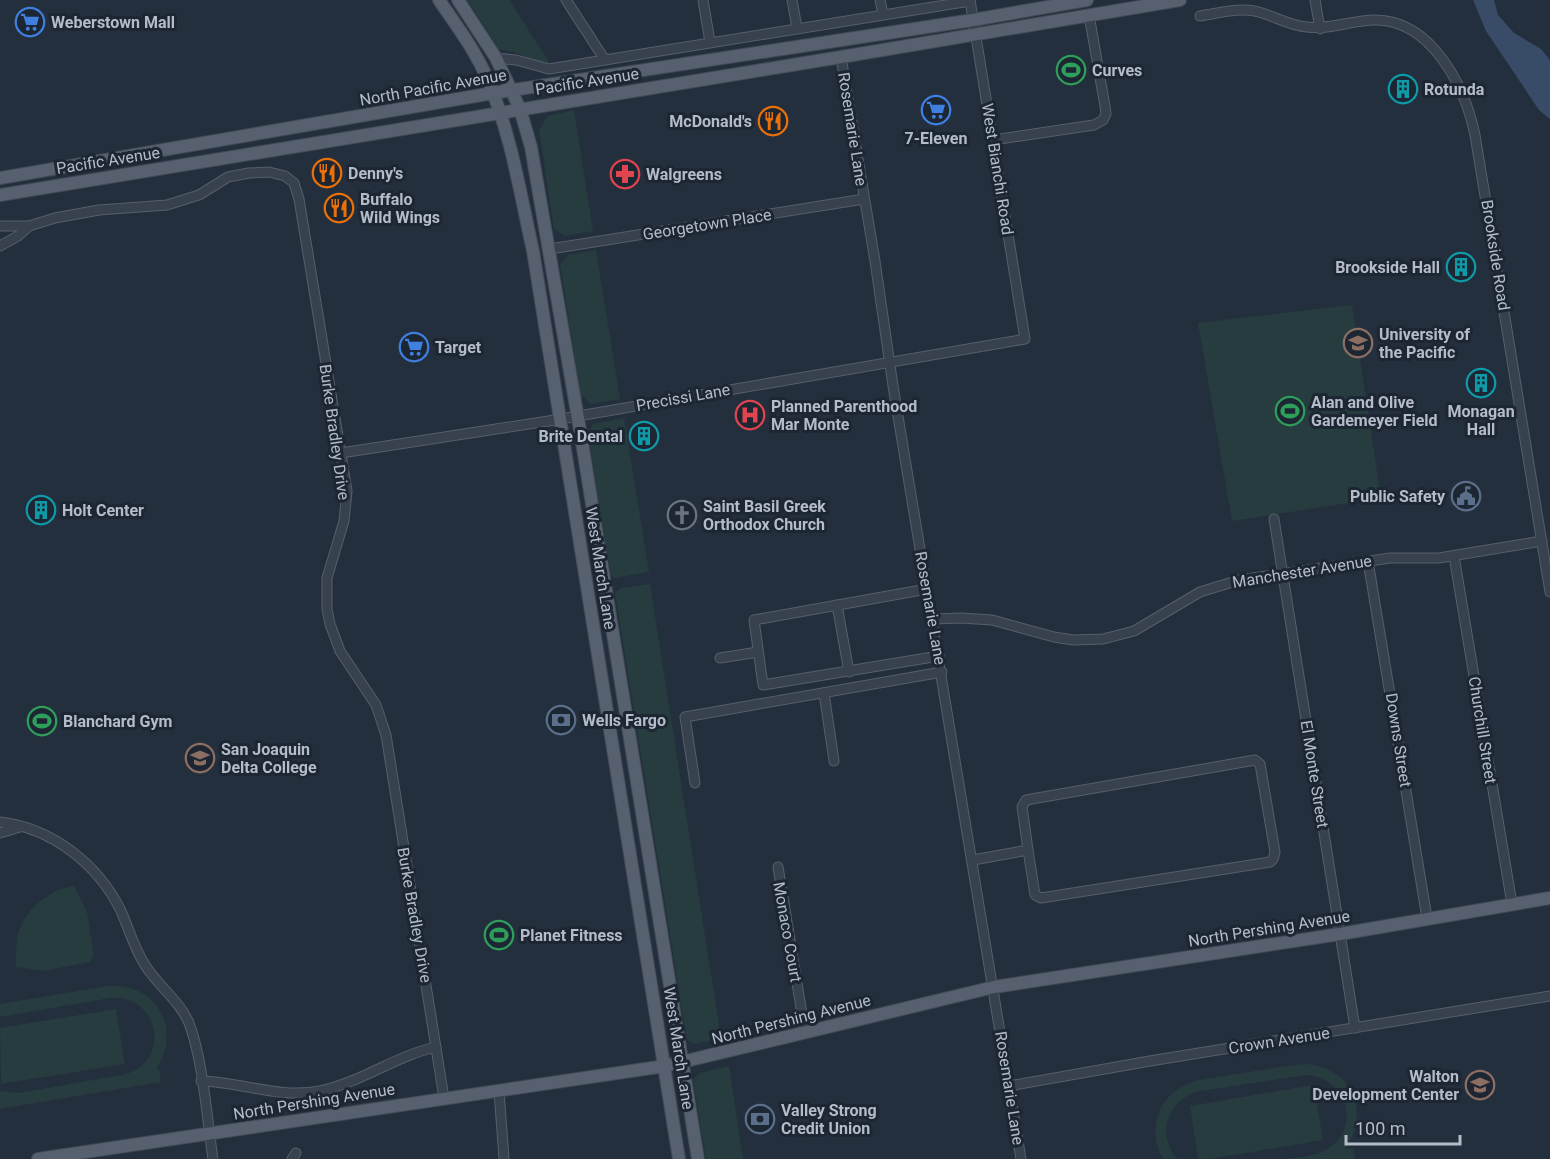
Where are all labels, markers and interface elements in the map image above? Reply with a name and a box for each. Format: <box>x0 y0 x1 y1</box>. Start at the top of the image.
supermarket icon: Weberstown Mall <box>14 6 46 38</box>
place label: Weberstown Mall <box>51 13 175 32</box>
sports icon: Curves <box>1055 54 1087 86</box>
place label: Curves <box>1092 61 1142 80</box>
street label: Pacific Avenue <box>534 64 640 99</box>
street label: North Pacific Avenue <box>358 65 508 110</box>
street label: Rosemarie Lane <box>834 71 871 187</box>
building icon: Rotunda <box>1387 73 1419 105</box>
place label: Rotunda <box>1424 80 1485 99</box>
supermarket icon: 7-Eleven <box>920 94 952 126</box>
street label: West Bianchi Road <box>978 102 1017 236</box>
restaurant icon: McDonald's <box>757 105 789 137</box>
place label: McDonald's <box>669 112 752 131</box>
place label: 7-Eleven <box>905 129 967 148</box>
street label: Pacific Avenue <box>55 143 161 178</box>
restaurant icon: Denny's <box>311 157 343 189</box>
pharmacy icon: Walgreens <box>609 158 641 190</box>
place label: Denny's <box>348 164 403 183</box>
place label: Walgreens <box>646 165 722 184</box>
place label: Buffalo Wild Wings <box>360 190 440 227</box>
restaurant icon: Buffalo Wild Wings <box>323 192 355 224</box>
street label: Brookside Road <box>1477 198 1514 312</box>
street label: Georgetown Place <box>641 205 773 244</box>
building icon: Brookside Hall <box>1445 251 1477 283</box>
place label: Brookside Hall <box>1335 258 1440 277</box>
place label: University of the Pacific <box>1379 325 1470 362</box>
school or university icon: University of the Pacific <box>1342 327 1374 359</box>
supermarket icon: Target <box>398 331 430 363</box>
place label: Target <box>435 338 482 357</box>
street label: Burke Bradley Drive <box>316 363 353 501</box>
building icon: Monagan Hall <box>1465 367 1497 399</box>
street label: Precissi Lane <box>635 380 732 415</box>
place label: Alan and Olive Gardemeyer Field <box>1311 393 1438 430</box>
sports icon: Alan and Olive Gardemeyer Field <box>1274 395 1306 427</box>
place label: Planned Parenthood Mar Monte <box>771 397 917 434</box>
hospital icon: Planned Parenthood Mar Monte <box>734 399 766 431</box>
place label: Monagan Hall <box>1447 402 1515 439</box>
building icon: Brite Dental <box>628 420 660 452</box>
place label: Brite Dental <box>538 427 623 446</box>
public building icon: Public Safety <box>1450 480 1482 512</box>
place label: Public Safety <box>1350 487 1446 506</box>
building icon: Holt Center <box>25 494 57 526</box>
place label: Saint Basil Greek Orthodox Church <box>703 497 826 534</box>
church icon: Saint Basil Greek Orthodox Church <box>666 499 698 531</box>
place label: Holt Center <box>62 501 144 520</box>
street label: West March Lane <box>581 506 620 631</box>
street label: Rosemarie Lane <box>911 550 950 666</box>
street label: Manchester Avenue <box>1231 551 1373 592</box>
street label: Churchill Street <box>1465 675 1500 785</box>
street label: Downs Street <box>1382 692 1415 788</box>
bank icon: Wells Fargo <box>545 704 577 736</box>
sports icon: Blanchard Gym <box>26 705 58 737</box>
place label: Wells Fargo <box>582 711 666 730</box>
place label: Blanchard Gym <box>63 712 172 731</box>
street label: El Monte Street <box>1297 719 1332 829</box>
place label: San Joaquin Delta College <box>221 740 317 777</box>
school or university icon: San Joaquin Delta College <box>184 742 216 774</box>
street label: Burke Bradley Drive <box>393 846 436 984</box>
street label: Monaco Court <box>769 880 806 984</box>
street label: North Pershing Avenue <box>1187 906 1351 951</box>
sports icon: Planet Fitness <box>483 919 515 951</box>
place label: Planet Fitness <box>520 926 623 945</box>
street label: West March Lane <box>659 986 698 1111</box>
street label: North Pershing Avenue <box>710 991 873 1048</box>
street label: Crown Avenue <box>1227 1023 1331 1058</box>
street label: Rosemarie Lane <box>991 1030 1028 1146</box>
place label: Walton Development Center <box>1312 1067 1459 1104</box>
school or university icon: Walton Development Center <box>1464 1069 1496 1101</box>
street label: North Pershing Avenue <box>232 1079 396 1124</box>
place label: Valley Strong Credit Union <box>781 1101 877 1138</box>
bank icon: Valley Strong Credit Union <box>744 1103 776 1135</box>
scale bar <box>1346 1108 1460 1146</box>
text: 100 m <box>1355 1118 1406 1139</box>

